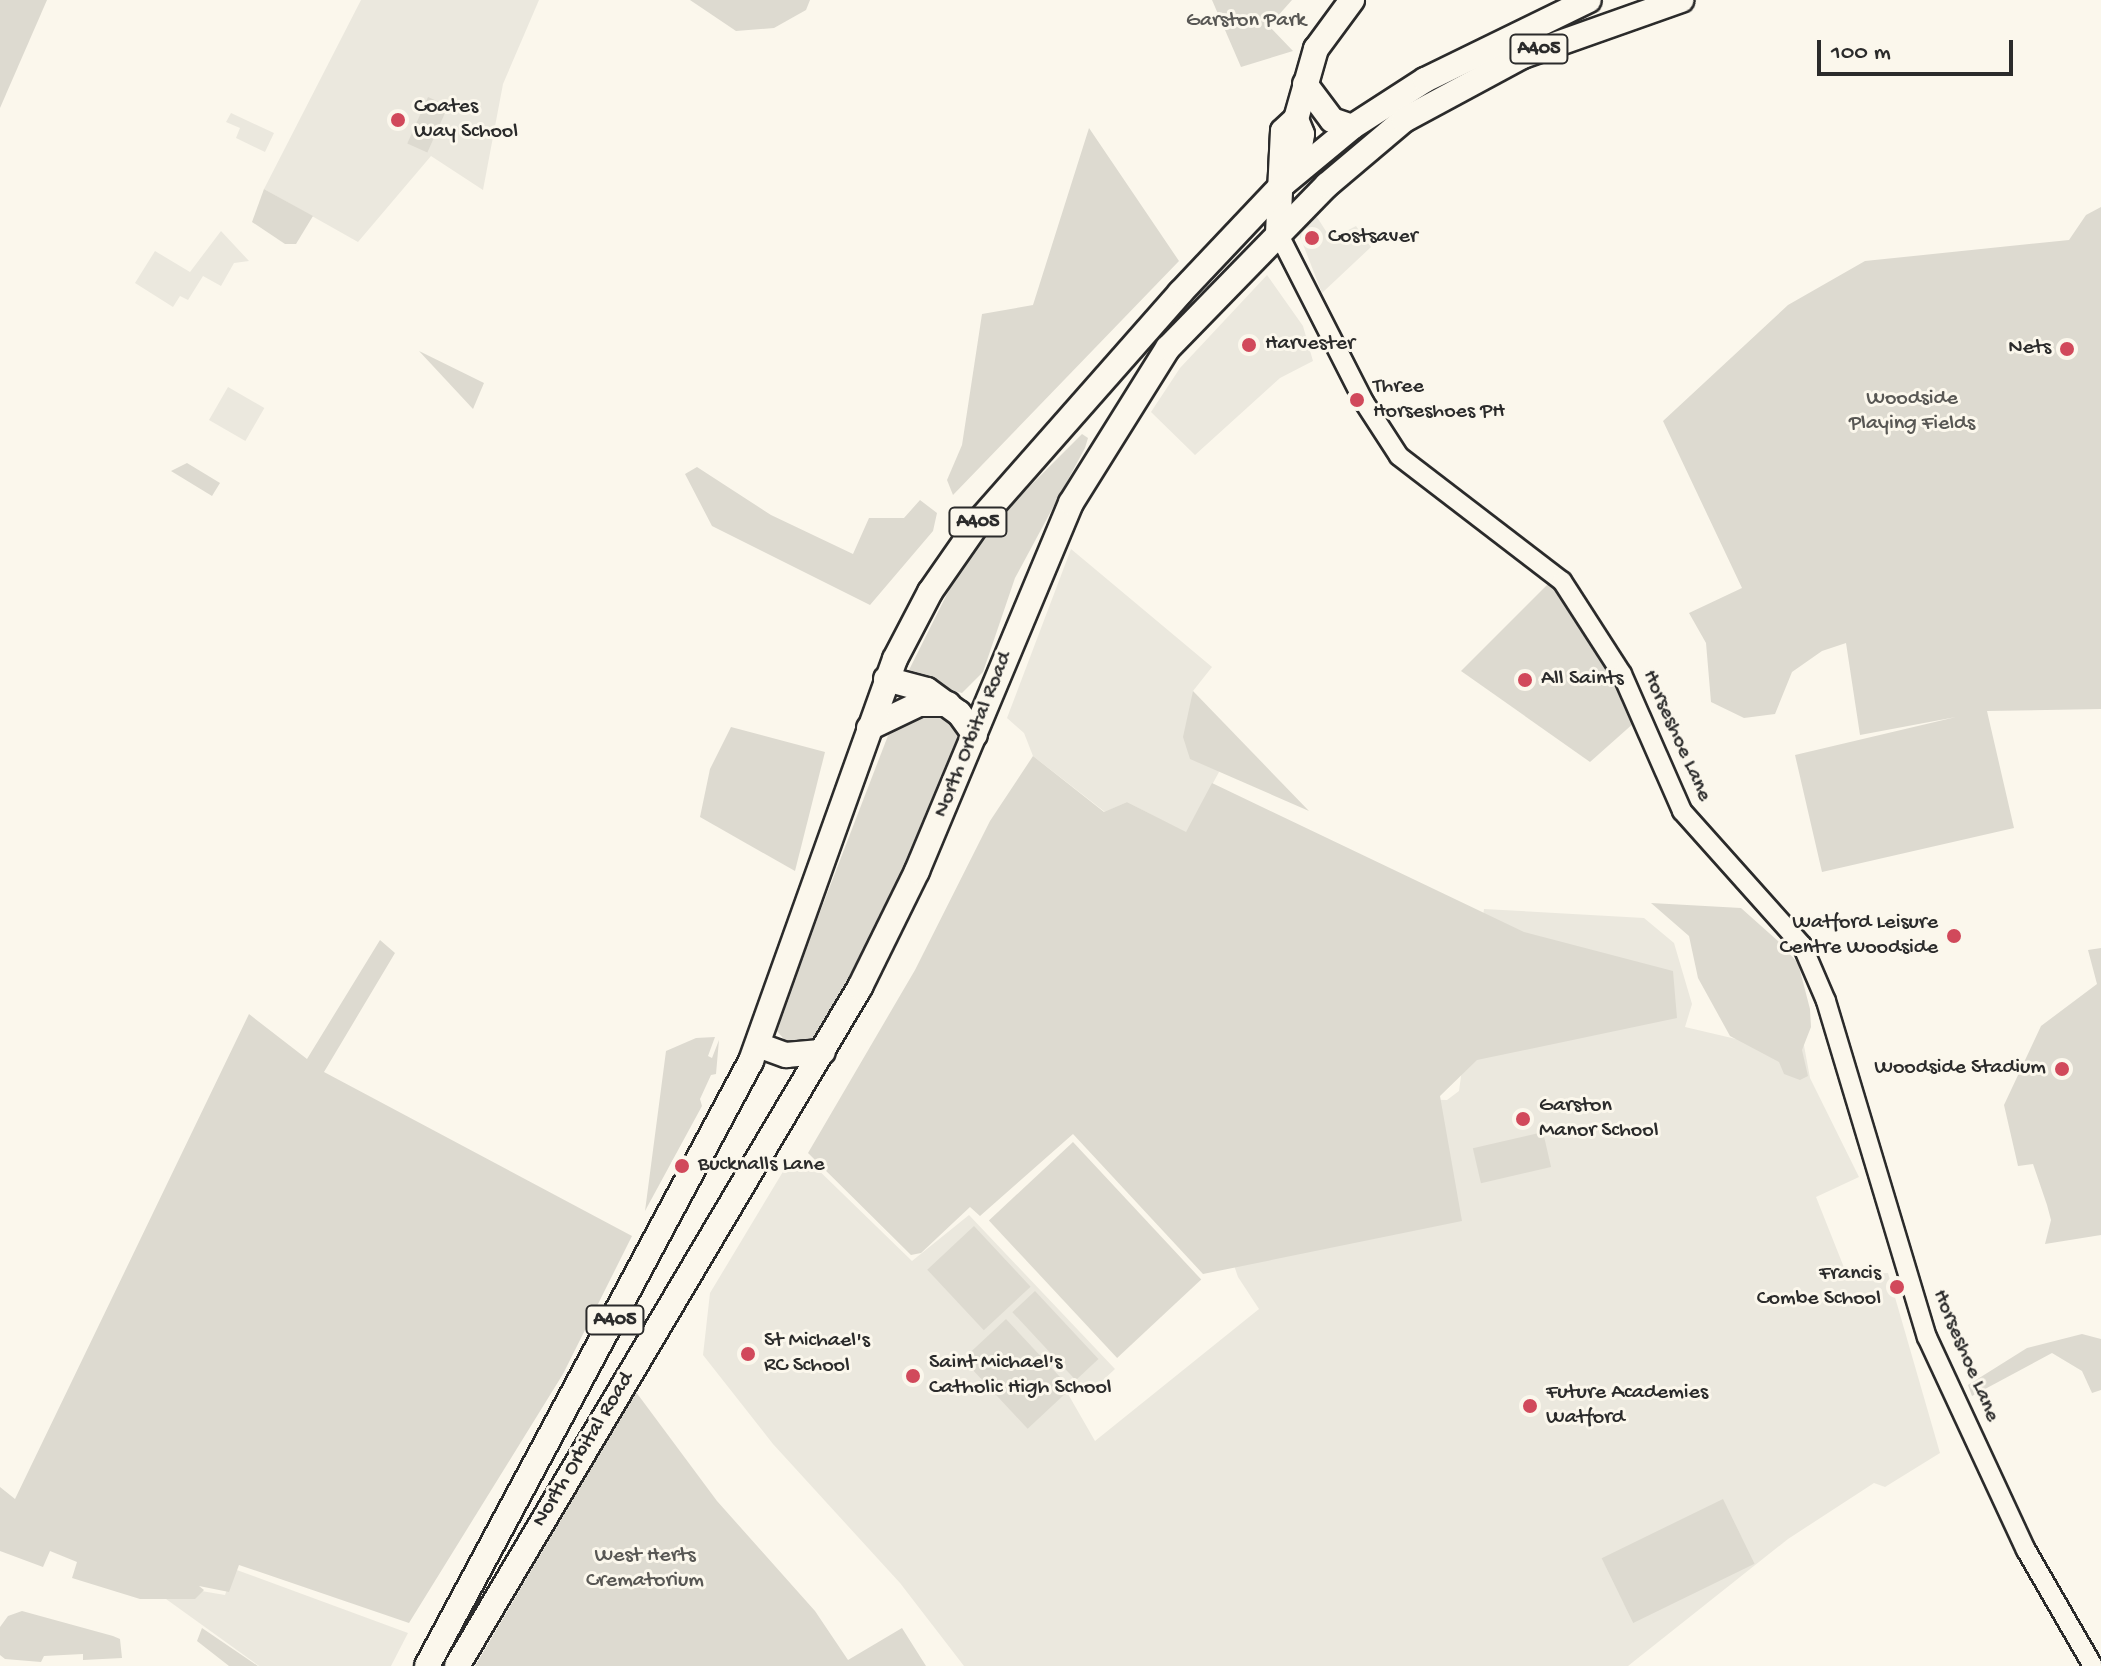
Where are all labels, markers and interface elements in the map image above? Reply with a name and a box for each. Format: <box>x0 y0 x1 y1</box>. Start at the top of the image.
park label: Garston Park <box>1186 9 1306 35</box>
scale bar <box>1821 24 2017 74</box>
road number: A405 <box>1509 33 1569 65</box>
text: 100 m <box>1831 39 1891 68</box>
place label: Coates Way School <box>414 94 518 146</box>
marker: Coates Way School <box>389 111 407 129</box>
place label: Costsaver <box>1328 225 1418 251</box>
marker: Costsaver <box>1303 229 1321 247</box>
place label: Harvester <box>1265 332 1355 358</box>
marker: Harvester <box>1240 336 1258 354</box>
place label: Nets <box>2008 336 2051 362</box>
marker: Nets <box>2058 340 2076 358</box>
place label: Three Horseshoes PH <box>1373 374 1505 426</box>
park label: Woodside Playing Fields <box>1849 386 1975 438</box>
marker: Three Horseshoes PH <box>1348 391 1366 409</box>
road number: A405 <box>948 506 1008 538</box>
street label: North Orbital Road <box>929 648 1019 822</box>
street label: Horseshoe Lane <box>1635 666 1717 806</box>
place label: All Saints <box>1541 667 1624 693</box>
marker: All Saints <box>1516 671 1534 689</box>
place label: Watford Leisure Centre Woodside <box>1779 910 1938 962</box>
marker: Watford Leisure Centre Woodside <box>1945 927 1963 945</box>
place label: Woodside Stadium <box>1874 1056 2046 1082</box>
marker: Woodside Stadium <box>2053 1060 2071 1078</box>
place label: Garston Manor School <box>1539 1093 1659 1144</box>
marker: Garston Manor School <box>1514 1110 1532 1128</box>
place label: Bucknalls Lane <box>698 1153 825 1179</box>
marker: Bucknalls Lane <box>673 1157 691 1175</box>
place label: Francis Combe School <box>1757 1261 1881 1312</box>
marker: Francis Combe School <box>1888 1278 1906 1296</box>
street label: Horseshoe Lane <box>1925 1286 2005 1426</box>
road number: A405 <box>585 1304 645 1336</box>
place label: St Michael's RC School <box>764 1328 870 1380</box>
marker: St Michael's RC School <box>739 1345 757 1363</box>
place label: Saint Michael's Catholic High School <box>929 1350 1112 1402</box>
marker: Saint Michael's Catholic High School <box>904 1367 922 1385</box>
street label: North Orbital Road <box>527 1368 641 1532</box>
place label: Future Academies Watford <box>1546 1380 1708 1432</box>
marker: Future Academies Watford <box>1521 1397 1539 1415</box>
park label: West Herts Crematorium <box>586 1543 704 1594</box>

